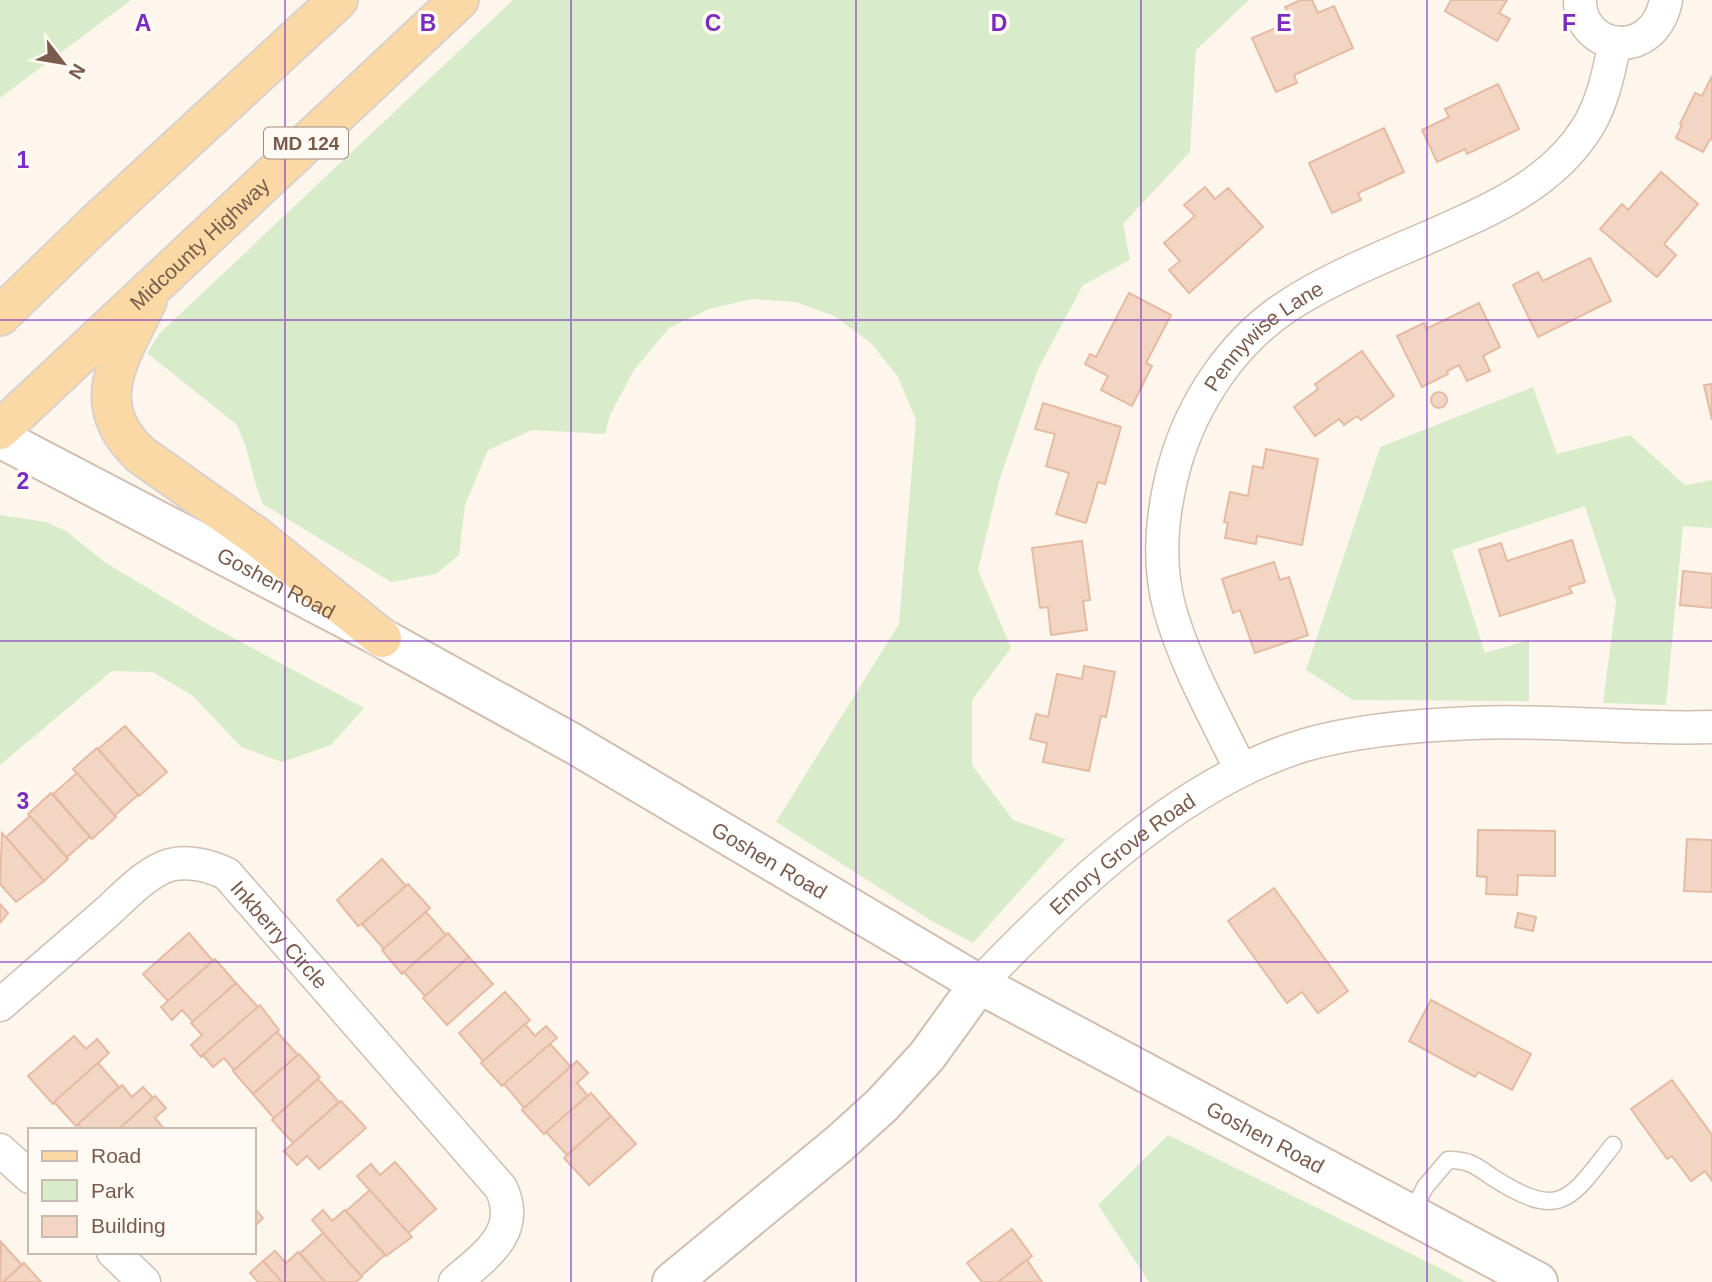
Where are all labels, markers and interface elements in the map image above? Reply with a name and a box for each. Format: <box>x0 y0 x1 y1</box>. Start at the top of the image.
text: A <box>135 10 151 36</box>
text: B <box>420 10 436 36</box>
text: C <box>705 10 721 36</box>
text: D <box>991 10 1007 36</box>
text: E <box>1276 10 1292 36</box>
text: F <box>1562 10 1576 36</box>
north arrow <box>28 28 98 98</box>
text: N <box>65 60 90 83</box>
road number: MD 124 <box>264 127 348 158</box>
text: 1 <box>17 147 30 173</box>
street label: Midcounty Highway <box>125 172 274 314</box>
street label: Pennywise Lane <box>1199 276 1327 395</box>
text: 2 <box>17 468 29 494</box>
street label: Goshen Road <box>214 542 339 623</box>
text: 3 <box>17 788 29 814</box>
street label: Emory Grove Road <box>1045 788 1199 919</box>
street label: Goshen Road <box>708 817 831 903</box>
street label: Inkberry Circle <box>226 876 333 993</box>
street label: Goshen Road <box>1203 1096 1328 1177</box>
legend <box>28 1128 256 1254</box>
text: Road <box>91 1144 141 1167</box>
text: Park <box>91 1179 135 1202</box>
text: Building <box>91 1214 166 1237</box>

